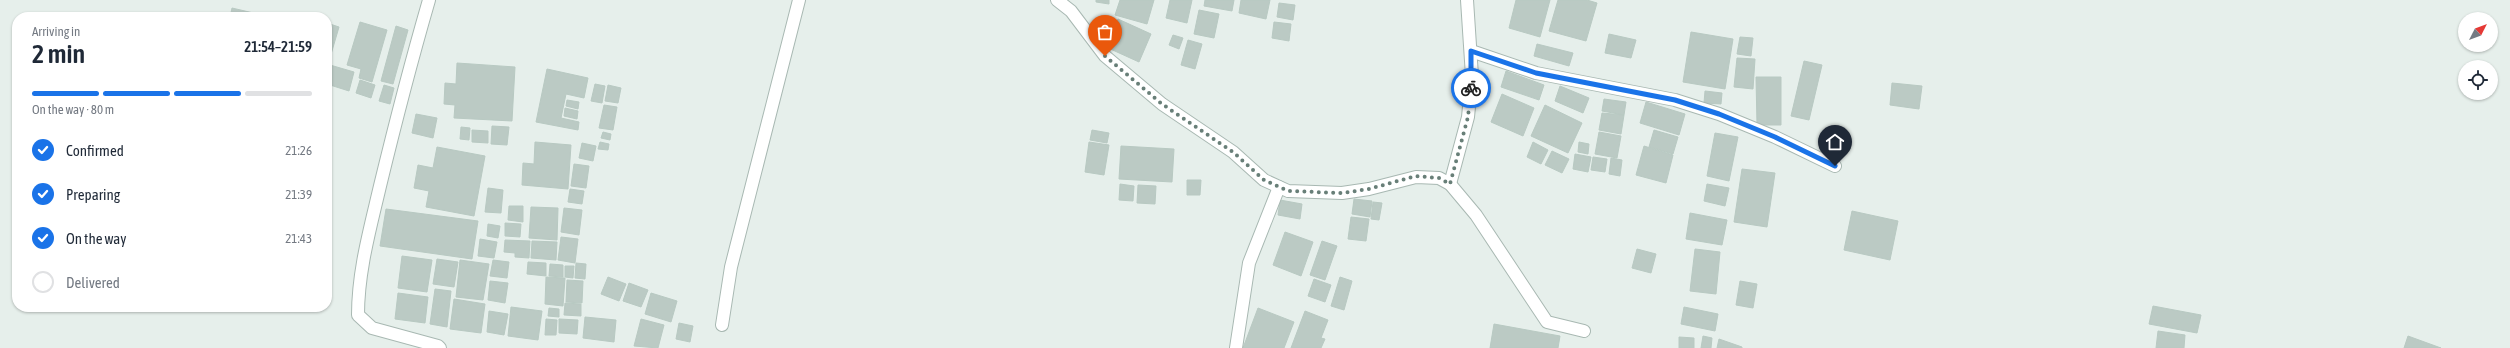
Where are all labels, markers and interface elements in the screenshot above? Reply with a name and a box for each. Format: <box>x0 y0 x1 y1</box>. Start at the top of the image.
north arrow <box>2458 12 2498 52</box>
map controls <box>2458 12 2498 100</box>
pin <box>1088 15 1122 56</box>
icon: bag <box>1094 21 1116 43</box>
text: Arriving in <box>32 24 80 39</box>
text: 21:54–21:59 <box>244 38 312 55</box>
text: 2 min <box>32 39 85 69</box>
button: locate <box>2458 60 2498 100</box>
courier <box>1451 68 1491 108</box>
icon: bike <box>1460 77 1482 99</box>
text: On the way · 80 m <box>32 102 114 117</box>
pin <box>1818 125 1852 166</box>
icon: home <box>1824 131 1846 153</box>
icon: check <box>32 139 54 161</box>
text: Confirmed <box>66 142 124 159</box>
text: 21:26 <box>285 143 312 158</box>
icon: check <box>32 183 54 205</box>
text: Preparing <box>66 186 120 203</box>
text: 21:39 <box>285 187 312 202</box>
icon: check <box>32 227 54 249</box>
text: On the way <box>66 230 127 247</box>
text: 21:43 <box>285 231 312 246</box>
text: Delivered <box>66 274 120 291</box>

